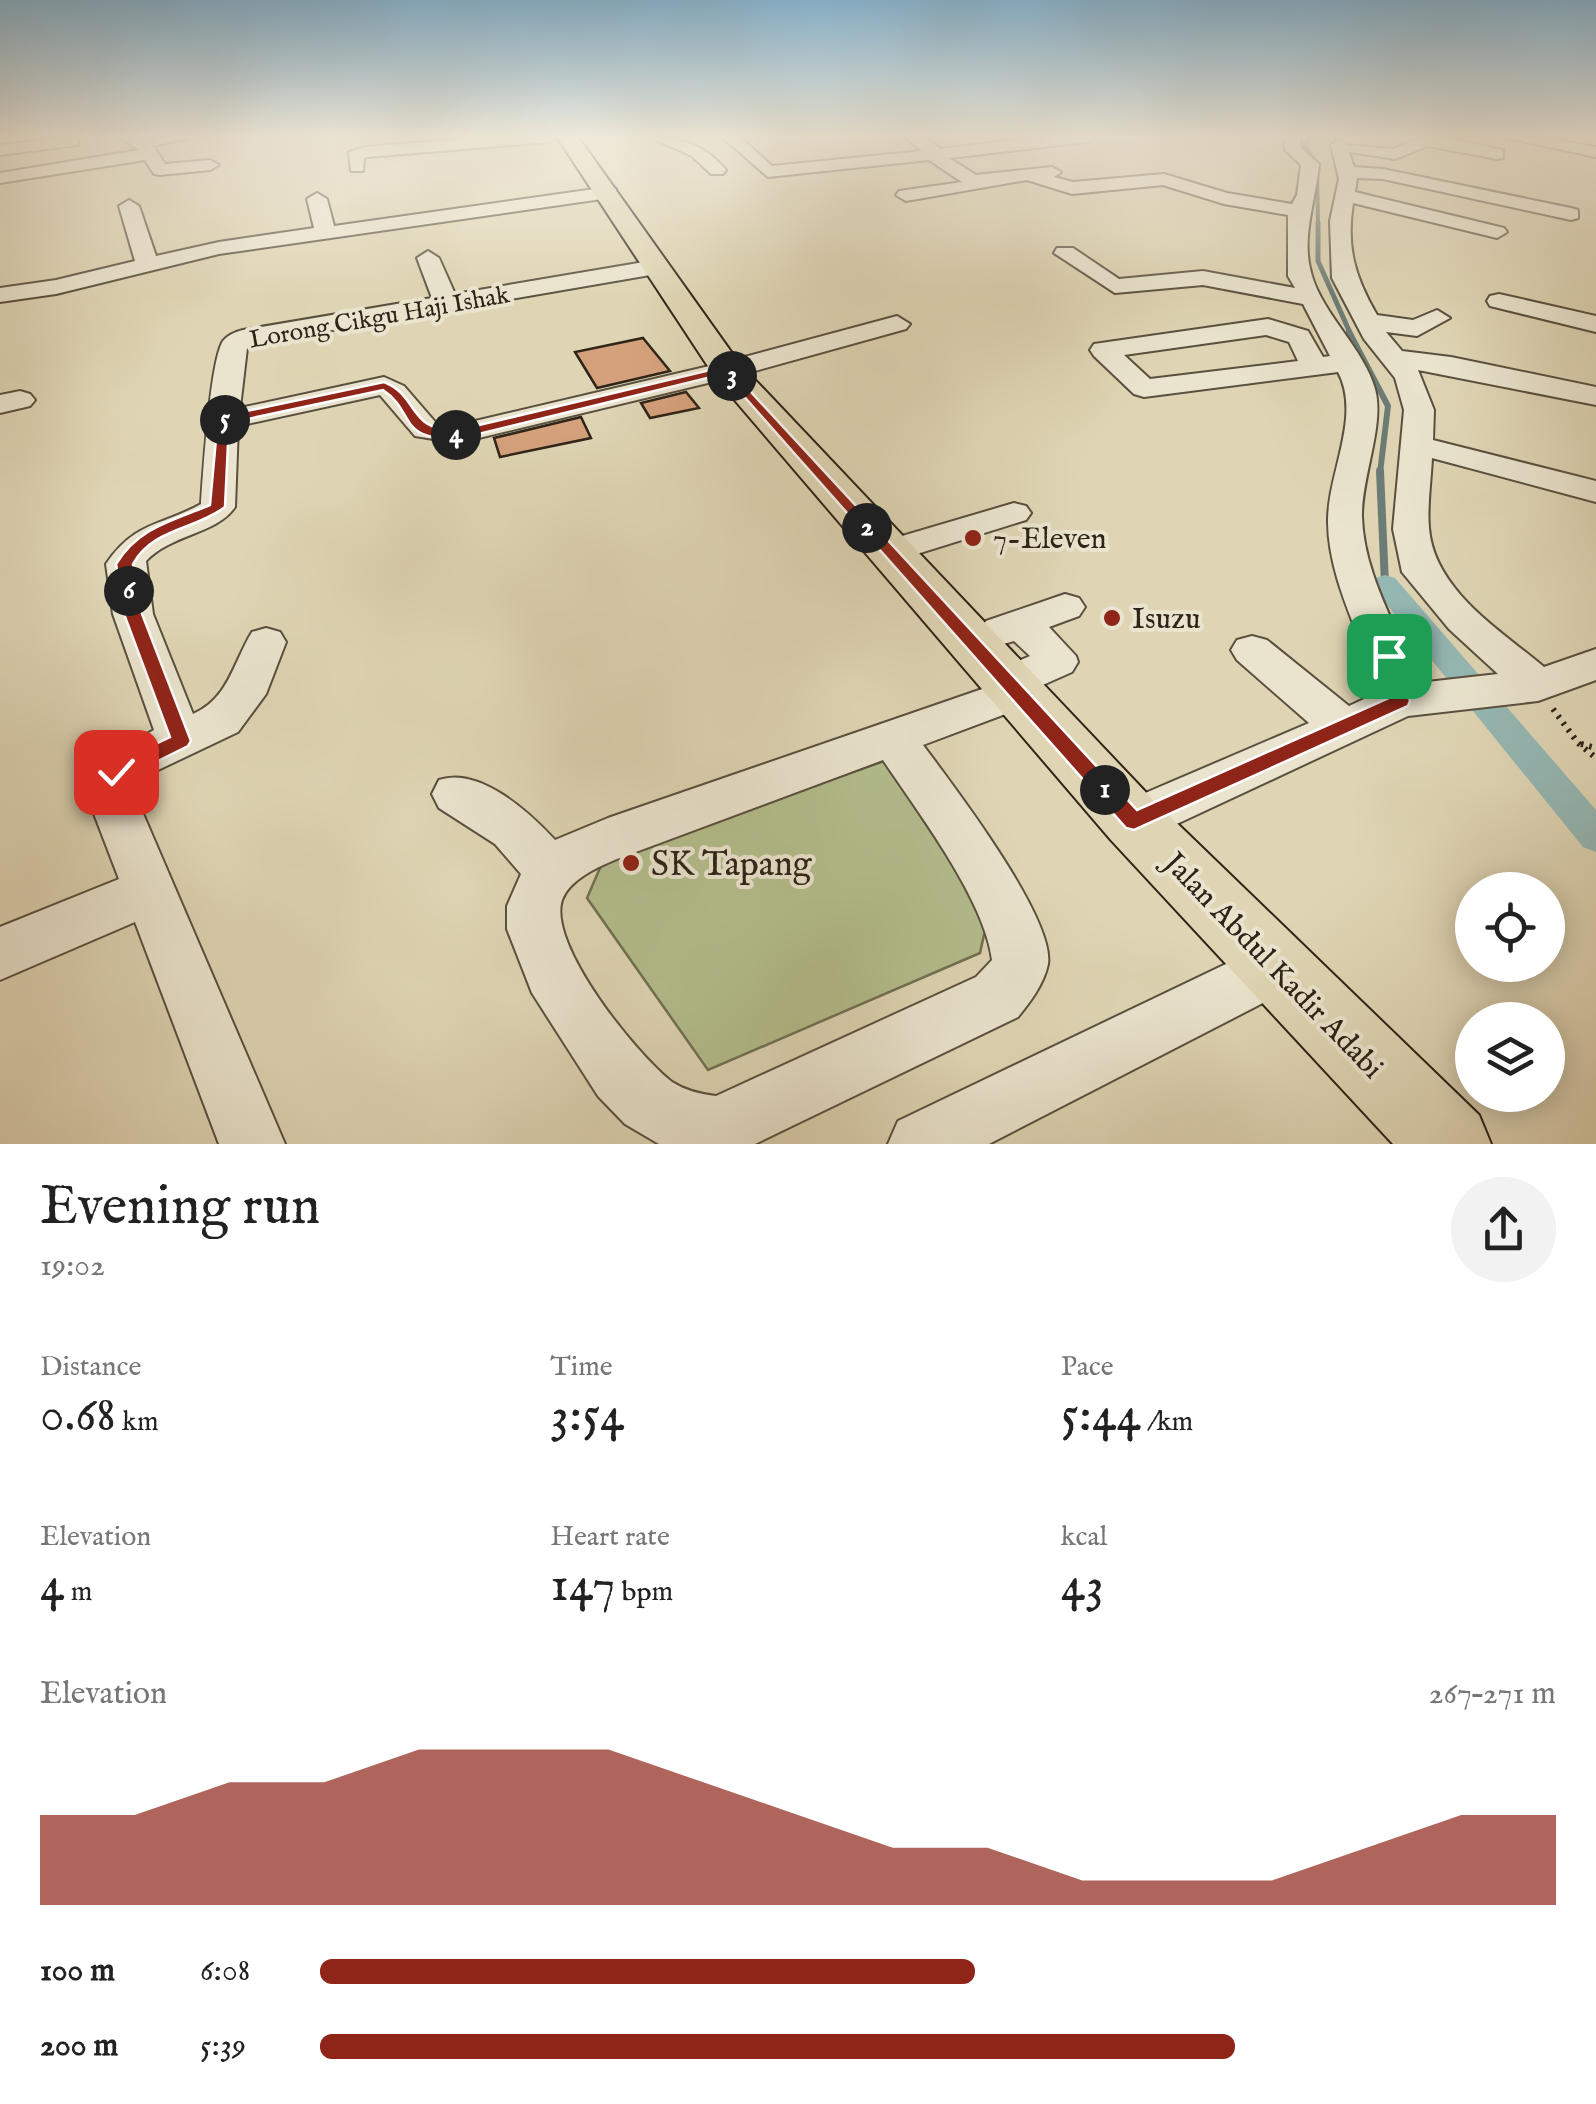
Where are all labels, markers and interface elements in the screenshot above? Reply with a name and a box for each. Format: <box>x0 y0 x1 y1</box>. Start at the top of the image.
street label: Lorong Cikgu Haji Ishak <box>247 279 512 357</box>
pin: 3 <box>707 351 757 401</box>
text: 3 <box>727 358 737 393</box>
pin: 5 <box>200 395 250 445</box>
text: 5 <box>220 402 230 437</box>
pin: 4 <box>431 410 481 460</box>
text: 4 <box>449 417 463 452</box>
pin: 2 <box>842 503 892 553</box>
text: 2 <box>860 510 874 545</box>
place label: 7-Eleven <box>993 521 1107 559</box>
marker: 7-Eleven <box>962 527 984 549</box>
pin: 6 <box>104 566 154 616</box>
text: 6 <box>123 573 135 608</box>
place label: Isuzu <box>1132 601 1200 639</box>
marker: Isuzu <box>1101 607 1123 629</box>
pin <box>1347 614 1432 699</box>
icon: arrive <box>1362 629 1417 684</box>
pin <box>74 730 159 815</box>
icon: check <box>89 745 144 800</box>
pin: 1 <box>1080 765 1130 815</box>
text: 1 <box>1100 772 1110 807</box>
place label: SK Tapang <box>651 843 813 888</box>
street label: Jalan Abdul Kadir Adabi <box>1153 843 1390 1088</box>
marker: SK Tapang <box>620 852 642 874</box>
map controls <box>1455 872 1565 1112</box>
button: locate <box>1455 872 1565 982</box>
button: layers <box>1455 1002 1565 1112</box>
text: Evening run <box>40 1173 320 1243</box>
button: share <box>1451 1177 1556 1282</box>
text: 19:02 <box>40 1246 105 1287</box>
text: Distance <box>40 1350 141 1385</box>
text: Time <box>550 1350 613 1385</box>
text: Pace <box>1061 1350 1114 1385</box>
text: 0.68 <box>40 1385 116 1448</box>
text: 3:54 <box>550 1385 625 1448</box>
text: 5:44 <box>1061 1385 1141 1448</box>
text: km <box>116 1405 159 1440</box>
text: /km <box>1141 1405 1193 1440</box>
text: Elevation <box>40 1520 151 1555</box>
text: Heart rate <box>550 1520 670 1555</box>
text: kcal <box>1061 1520 1107 1555</box>
text: 4 <box>40 1555 65 1618</box>
text: 147 <box>550 1555 615 1618</box>
text: 43 <box>1061 1555 1104 1618</box>
text: m <box>65 1575 92 1610</box>
text: bpm <box>615 1575 673 1610</box>
text: Elevation <box>40 1674 167 1715</box>
text: 267–271 m <box>1429 1674 1556 1715</box>
text: 100 m <box>40 1951 115 1992</box>
text: 6:08 <box>200 1951 250 1992</box>
text: 200 m <box>40 2026 118 2067</box>
text: 5:39 <box>200 2026 246 2067</box>

